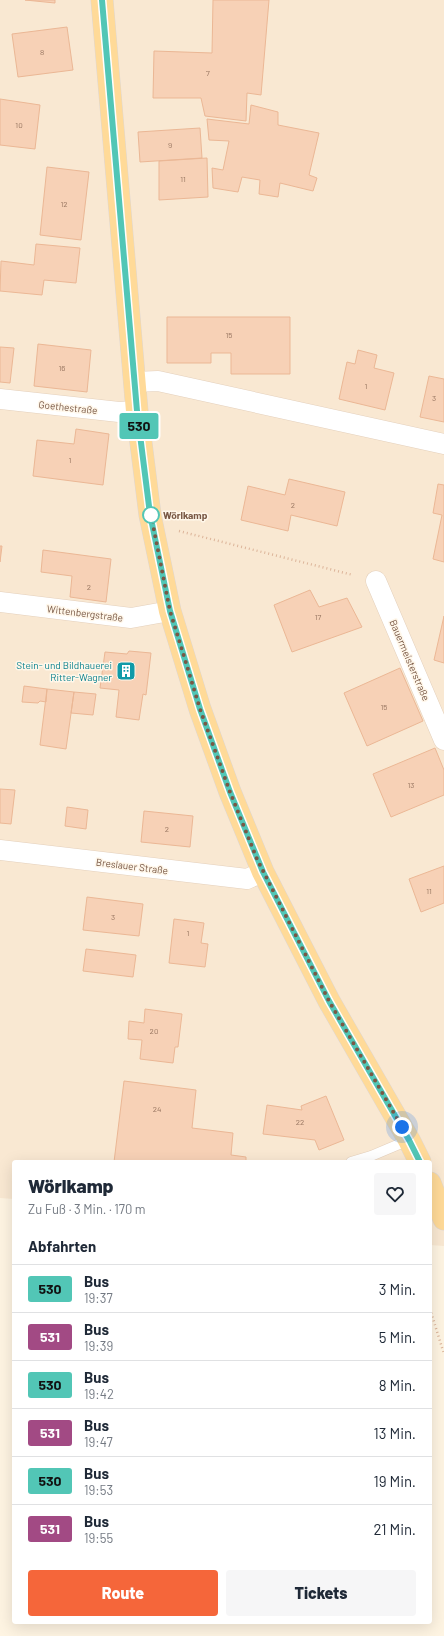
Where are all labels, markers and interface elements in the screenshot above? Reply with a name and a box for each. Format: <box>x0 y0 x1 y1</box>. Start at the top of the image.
house number: 8 <box>40 47 44 57</box>
house number: 7 <box>206 68 210 78</box>
house number: 10 <box>15 120 23 130</box>
house number: 9 <box>168 140 172 150</box>
house number: 11 <box>180 174 186 184</box>
house number: 12 <box>60 199 68 209</box>
house number: 15 <box>226 330 232 340</box>
house number: 16 <box>59 363 65 373</box>
house number: 1 <box>365 381 368 391</box>
house number: 3 <box>432 393 436 403</box>
street label: Goethestraße <box>38 398 98 416</box>
line badge: 530 <box>116 413 162 439</box>
text: 530 <box>127 417 151 434</box>
house number: 1 <box>69 455 72 465</box>
house number: 2 <box>291 500 295 510</box>
marker: Wörlkamp <box>142 506 160 524</box>
place label: Wörlkamp <box>163 509 208 521</box>
house number: 2 <box>87 582 91 592</box>
street label: Wittenbergstraße <box>46 602 124 624</box>
house number: 17 <box>315 612 322 622</box>
street label: Bauermeisterstraße <box>387 618 433 702</box>
place label: Stein- und Bildhauerei Ritter-Wagner <box>16 659 112 683</box>
building icon: Stein- und Bildhauerei Ritter-Wagner <box>115 660 137 682</box>
house number: 15 <box>381 702 387 712</box>
house number: 13 <box>408 780 414 790</box>
house number: 2 <box>165 824 169 834</box>
street label: Breslauer Straße <box>95 856 169 876</box>
house number: 11 <box>426 886 432 896</box>
house number: 3 <box>111 912 115 922</box>
house number: 1 <box>187 928 190 938</box>
house number: 20 <box>150 1026 158 1036</box>
house number: 24 <box>153 1104 161 1114</box>
house number: 22 <box>296 1117 304 1127</box>
your location <box>392 1117 412 1137</box>
button: heart <box>374 1173 416 1215</box>
text: Wörlkamp <box>28 1174 114 1197</box>
text: Zu Fuß · 3 Min. · 170 m <box>28 1201 146 1217</box>
text: Abfahrten <box>28 1237 96 1255</box>
text: Bus <box>84 1272 109 1290</box>
text: 530 <box>38 1280 62 1297</box>
text: 3 Min. <box>379 1280 416 1298</box>
text: 19:37 <box>84 1290 113 1306</box>
text: Bus <box>84 1320 109 1338</box>
text: 531 <box>40 1328 60 1345</box>
text: 5 Min. <box>379 1328 416 1346</box>
text: 19:39 <box>84 1338 113 1354</box>
text: Bus <box>84 1368 109 1386</box>
text: 530 <box>38 1376 62 1393</box>
text: 8 Min. <box>379 1376 416 1394</box>
text: 19:42 <box>84 1386 114 1402</box>
text: Bus <box>84 1416 109 1434</box>
text: 531 <box>40 1424 60 1441</box>
text: 13 Min. <box>374 1424 416 1442</box>
text: 19:47 <box>84 1434 113 1450</box>
text: Bus <box>84 1464 109 1482</box>
text: 530 <box>38 1472 62 1489</box>
text: 19 Min. <box>373 1472 416 1490</box>
text: 19:53 <box>84 1482 113 1498</box>
text: Bus <box>84 1512 109 1530</box>
text: 531 <box>40 1520 60 1537</box>
text: 21 Min. <box>373 1520 416 1538</box>
text: 19:55 <box>84 1530 113 1546</box>
button: Route <box>28 1570 218 1616</box>
button: Tickets <box>226 1570 416 1616</box>

